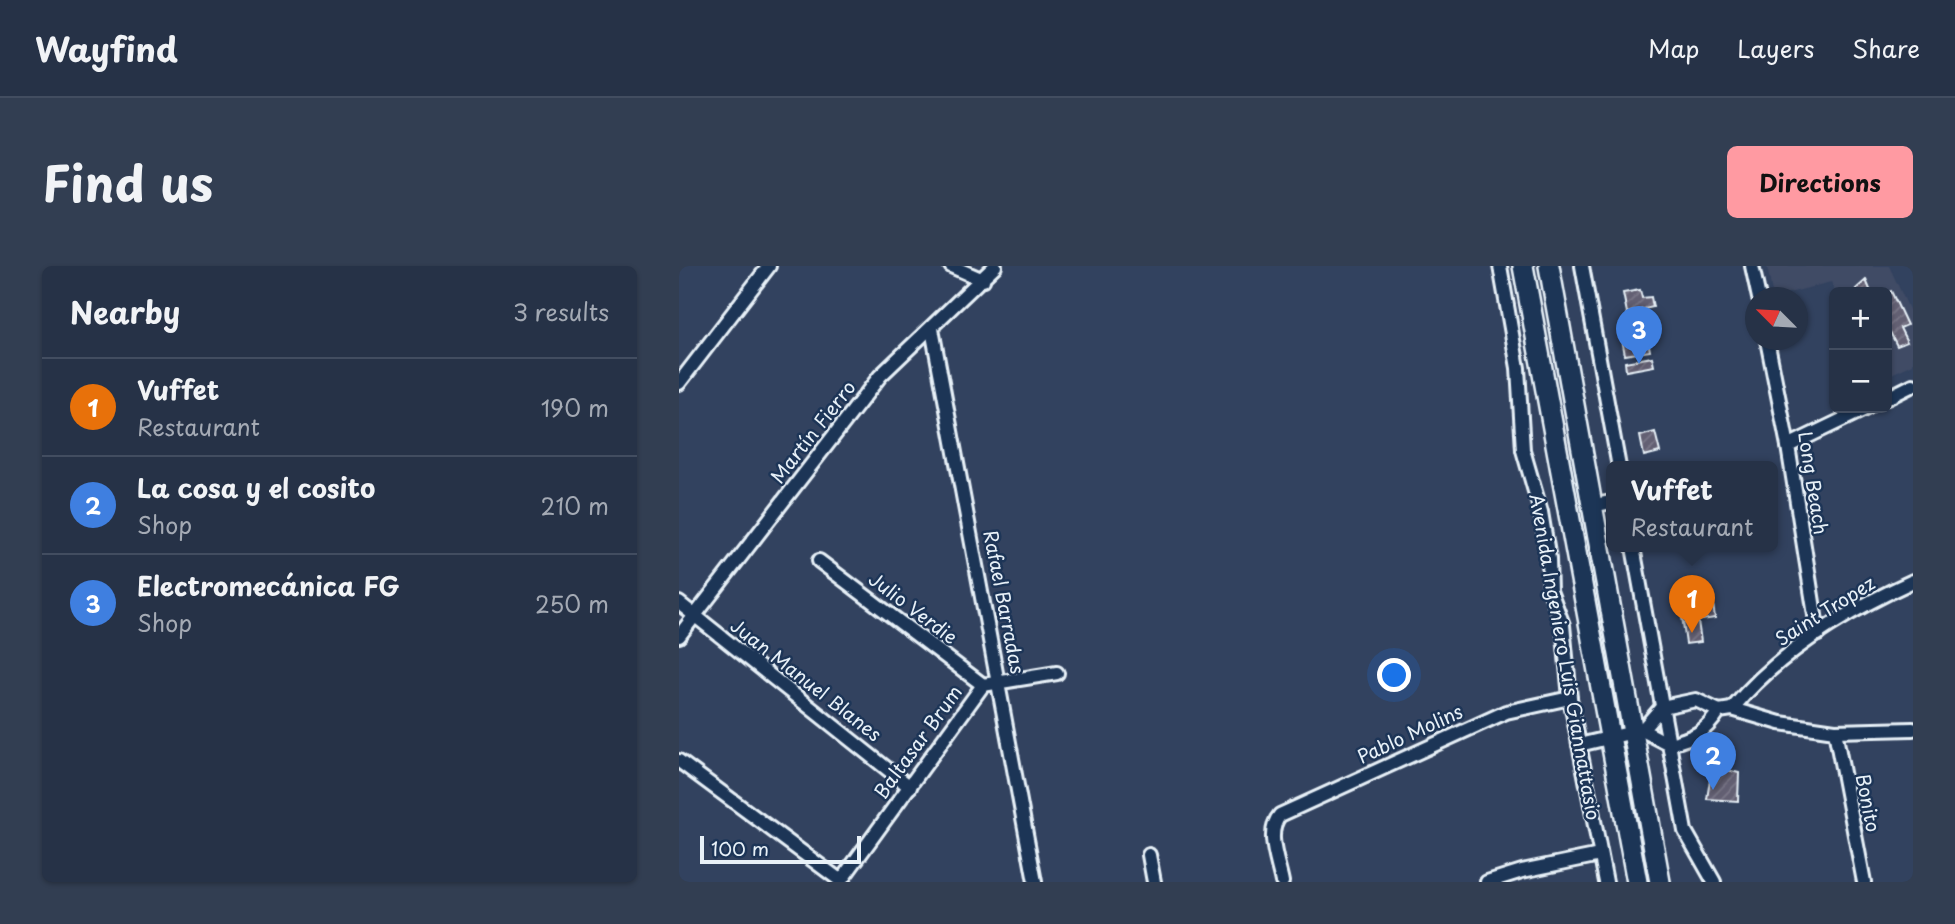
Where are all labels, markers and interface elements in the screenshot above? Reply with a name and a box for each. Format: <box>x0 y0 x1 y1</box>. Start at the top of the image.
text: Wayfind <box>35 23 178 73</box>
text: Map <box>1648 30 1699 66</box>
text: Layers <box>1737 30 1814 66</box>
text: Share <box>1852 30 1920 66</box>
text: Find us <box>42 145 213 219</box>
button: Directions <box>1727 146 1913 218</box>
north arrow <box>1745 287 1808 350</box>
map controls <box>1829 287 1892 413</box>
button: + <box>1829 287 1892 350</box>
text: Nearby <box>70 289 180 334</box>
text: 3 results <box>513 294 609 329</box>
pin: 3 <box>1616 306 1662 364</box>
button: − <box>1829 350 1892 413</box>
text: Vuffet <box>137 370 219 409</box>
street label: Martín Fierro <box>763 374 861 489</box>
text: 1 <box>88 390 99 425</box>
text: 190 m <box>541 390 609 425</box>
text: Restaurant <box>137 409 260 444</box>
street label: Long Beach <box>1792 429 1836 536</box>
popup <box>1606 461 1778 552</box>
text: La cosa y el cosito <box>137 468 375 507</box>
text: Vuffet <box>1631 470 1713 509</box>
text: 2 <box>85 488 101 523</box>
text: 210 m <box>541 488 609 523</box>
street label: Avenida Ingeniero Luis Giannattasio <box>1523 491 1609 822</box>
text: Shop <box>137 507 192 542</box>
text: Restaurant <box>1631 509 1753 544</box>
street label: Rafael Barradas <box>977 528 1033 676</box>
street label: Julio Verdie <box>863 564 964 650</box>
text: Electromecánica FG <box>137 566 399 605</box>
street label: Saint Tropez <box>1769 568 1880 652</box>
pin: 1 <box>1669 575 1715 633</box>
text: 3 <box>85 586 101 621</box>
text: 250 m <box>535 586 609 621</box>
text: Shop <box>137 605 192 640</box>
street label: Juan Manuel Blanes <box>725 611 888 747</box>
your location <box>1377 658 1411 692</box>
street label: Baltasar Brum <box>866 679 968 804</box>
street label: Pablo Molins <box>1352 696 1467 770</box>
pin: 2 <box>1690 732 1736 790</box>
street label: Bonito <box>1850 771 1888 834</box>
scale bar <box>700 833 861 865</box>
text: 100 m <box>711 834 769 862</box>

